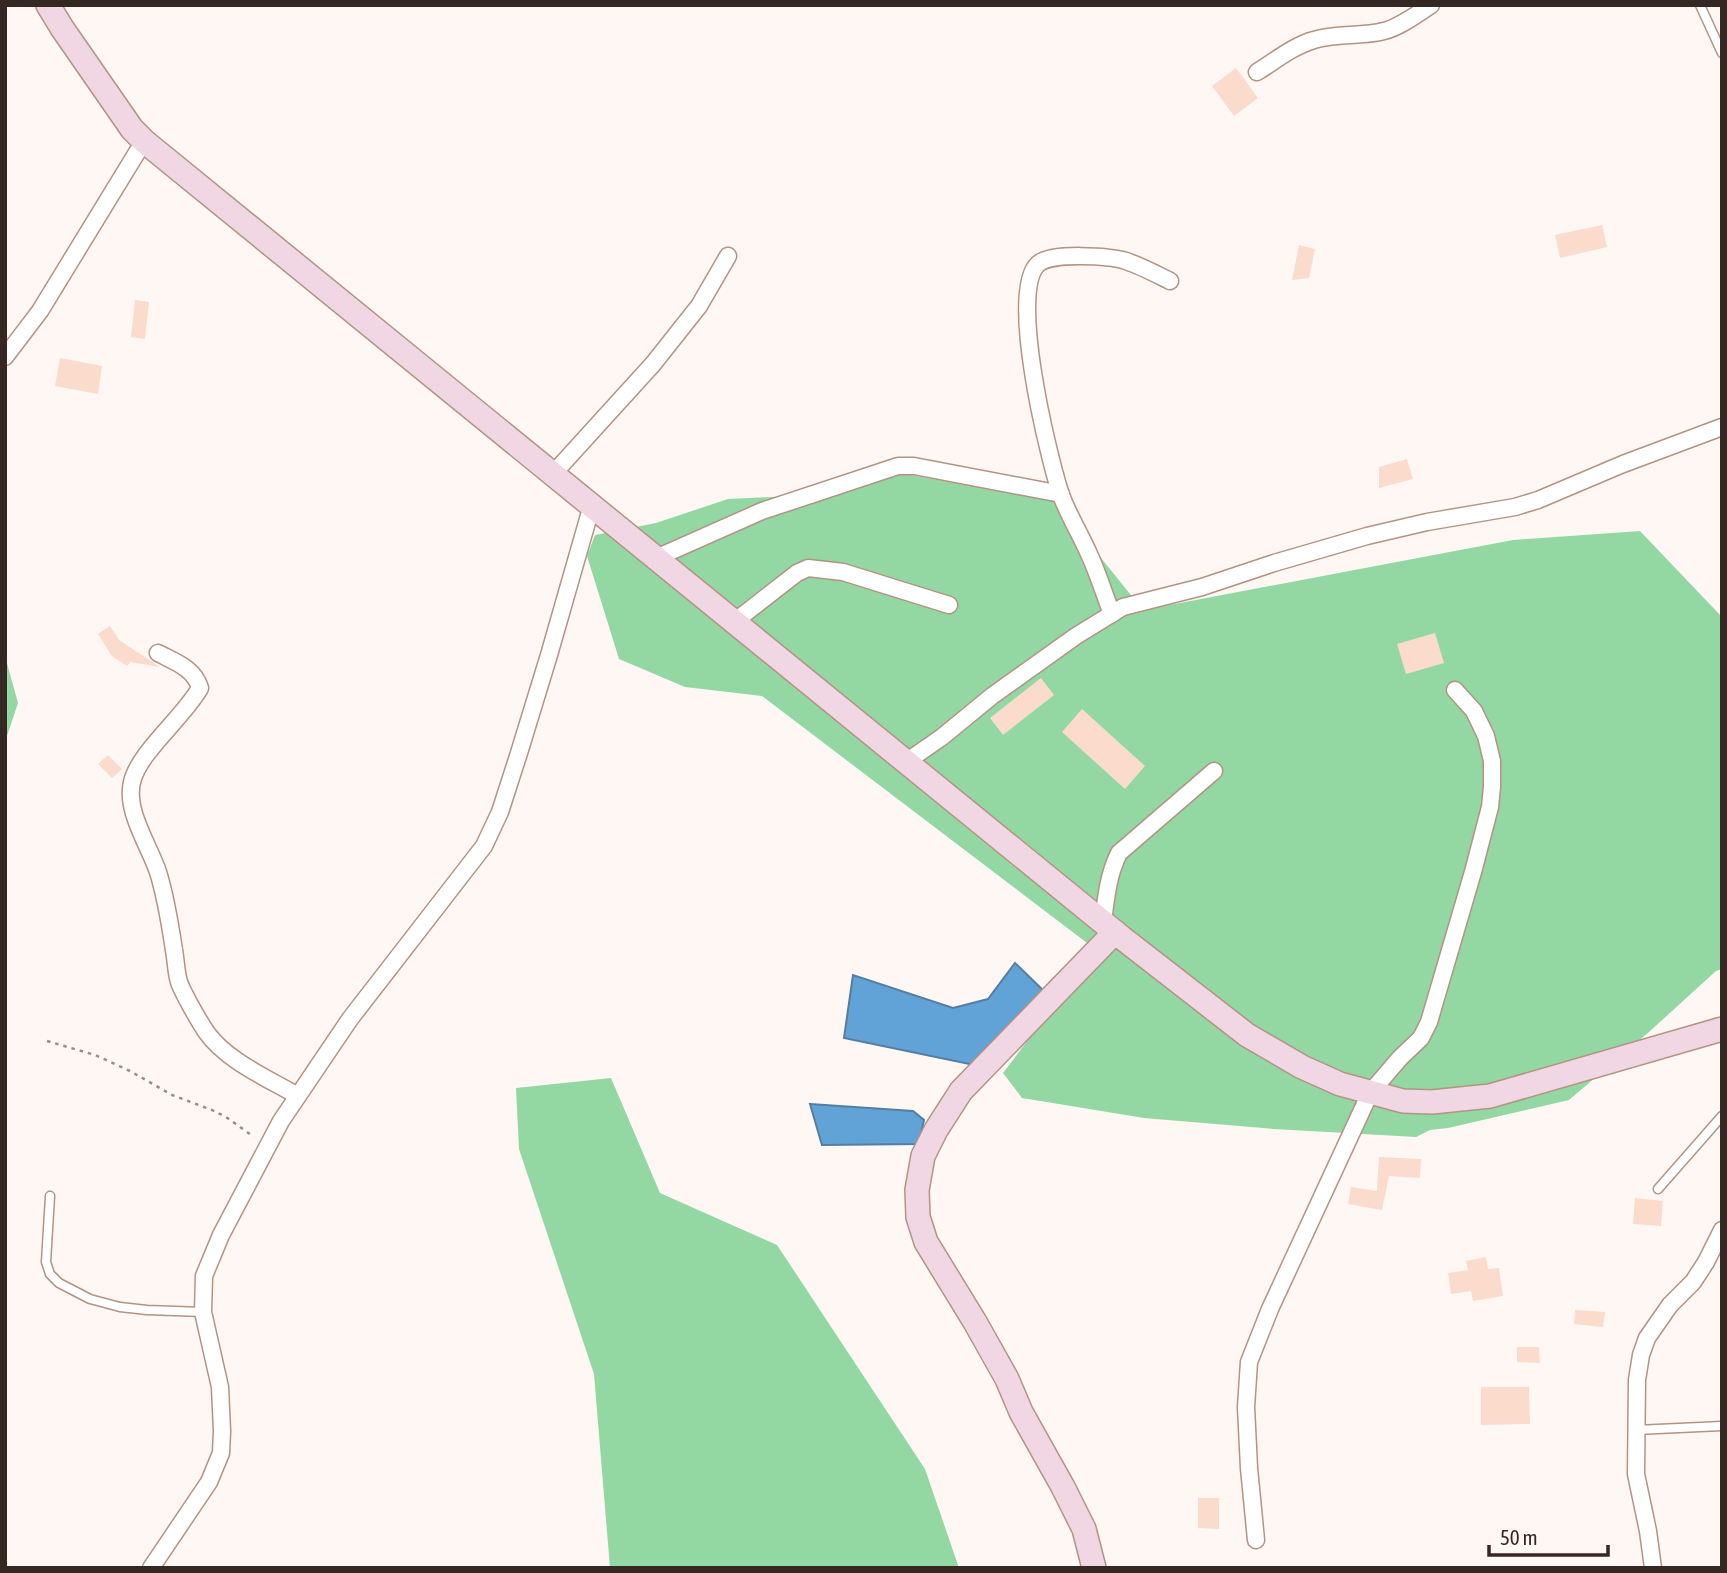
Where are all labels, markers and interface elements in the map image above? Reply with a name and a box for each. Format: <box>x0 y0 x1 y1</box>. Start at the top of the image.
scale bar <box>1489 1514 1608 1558</box>
text: 50 m <box>1500 1525 1538 1549</box>

